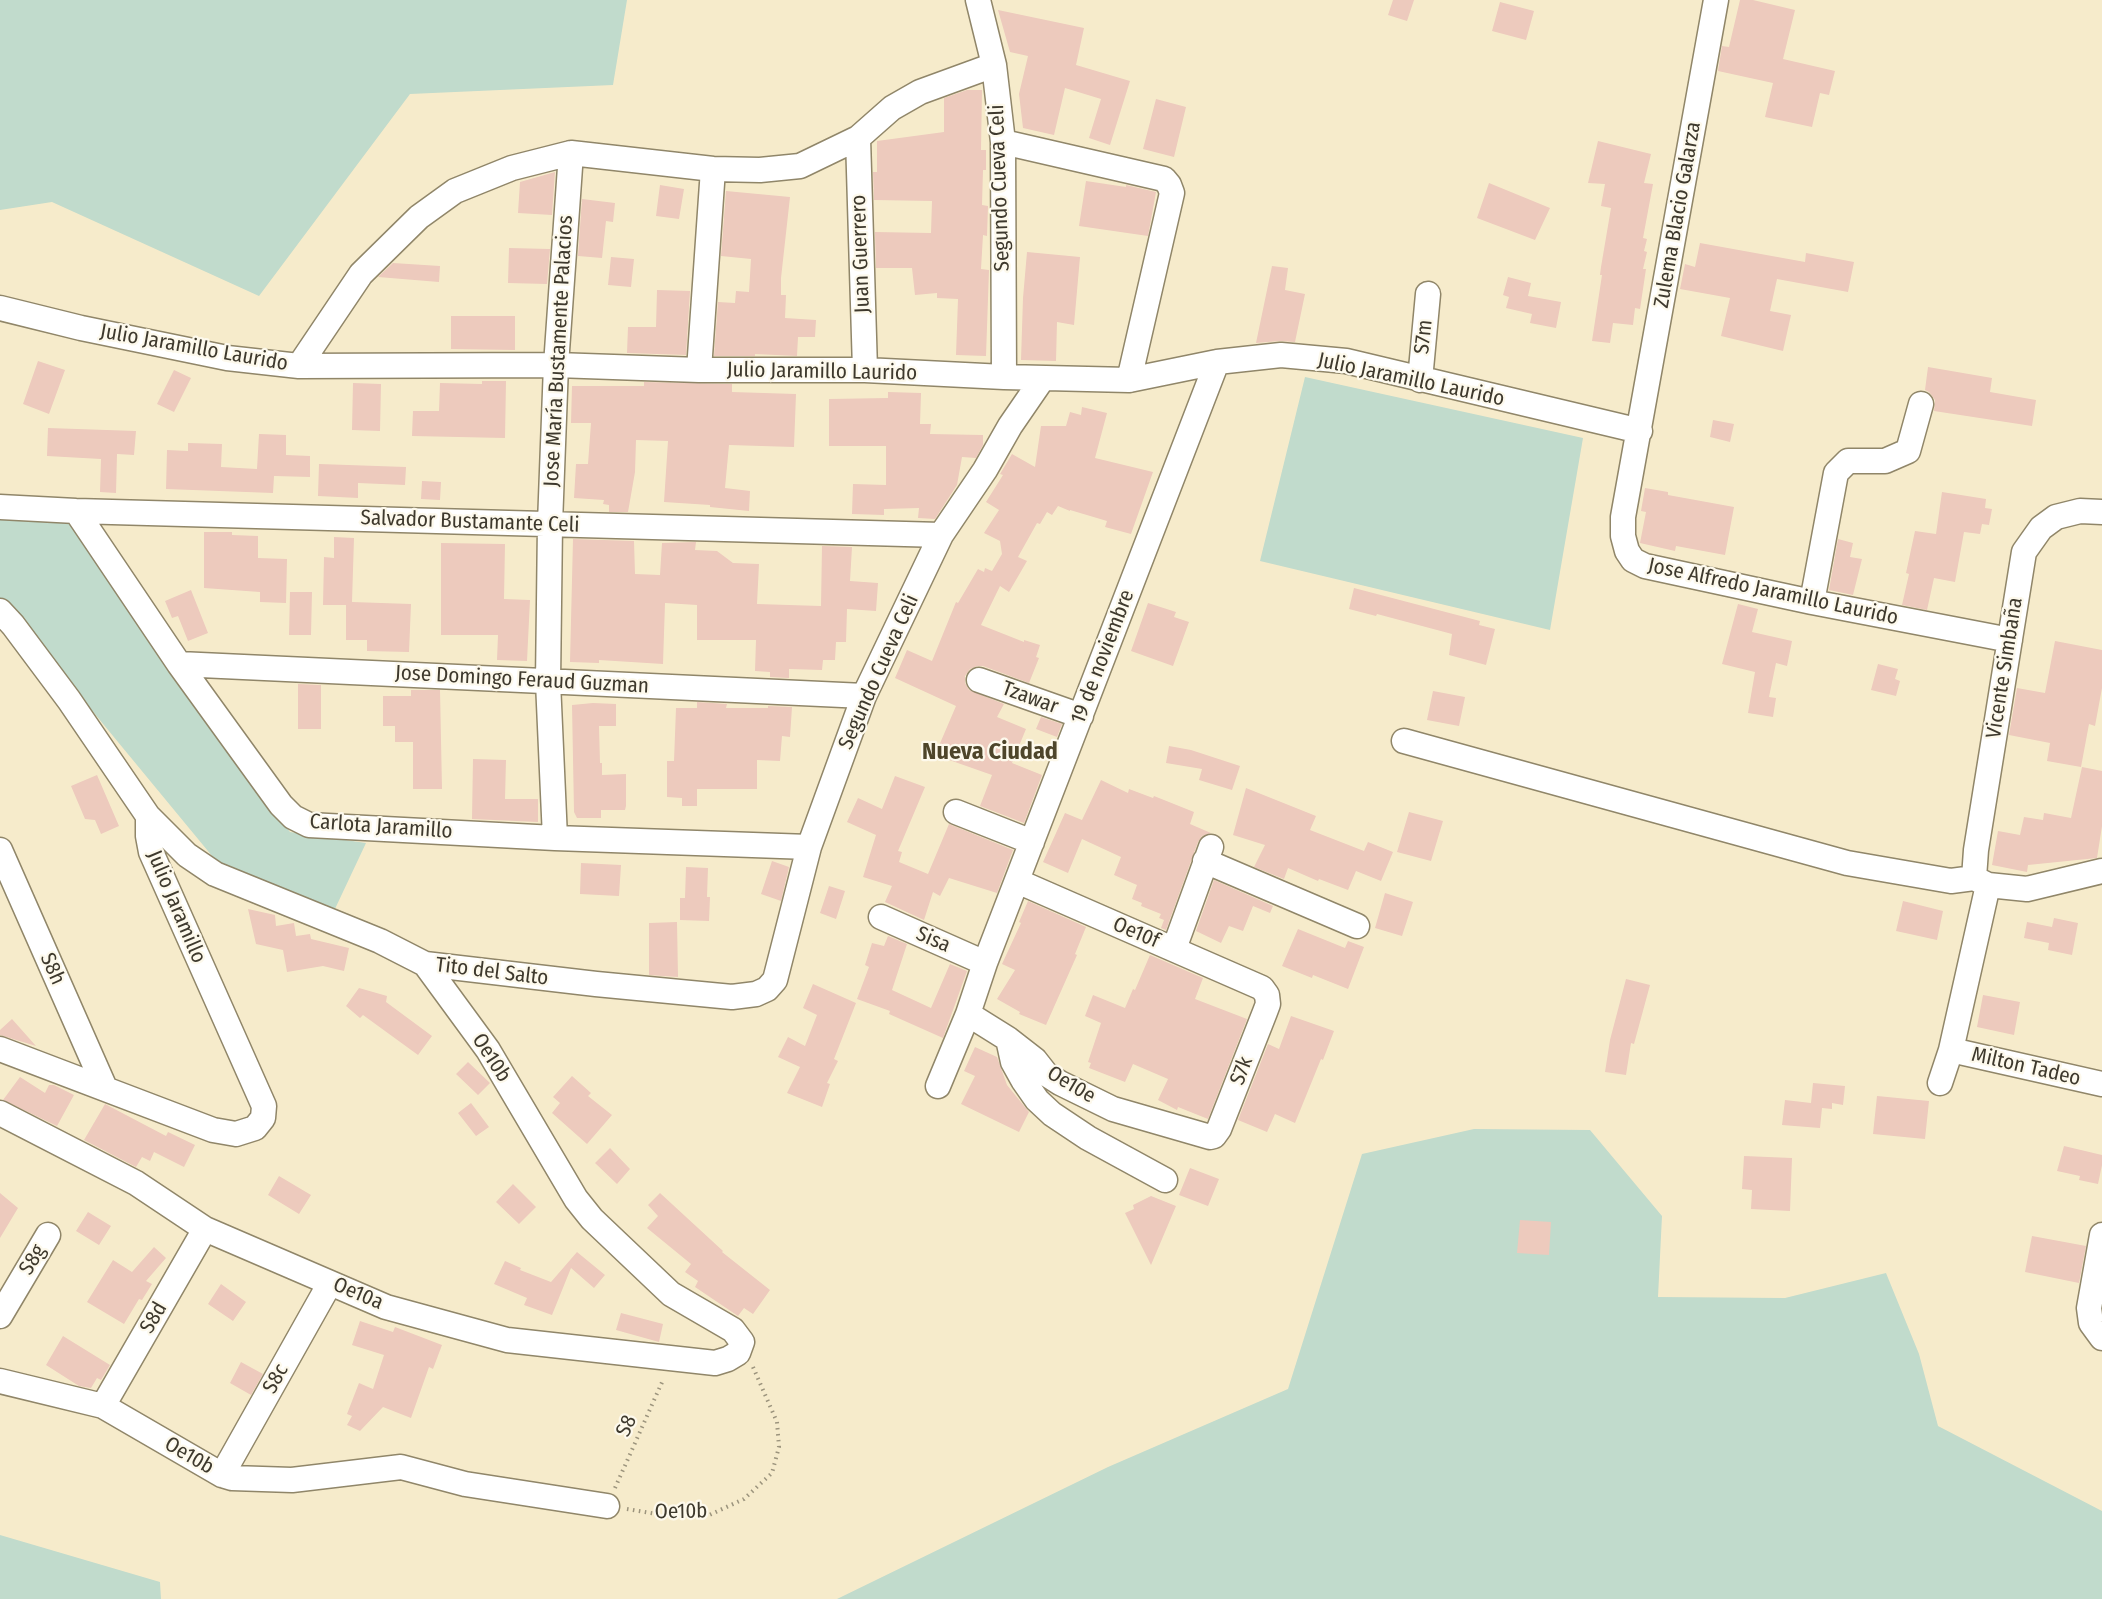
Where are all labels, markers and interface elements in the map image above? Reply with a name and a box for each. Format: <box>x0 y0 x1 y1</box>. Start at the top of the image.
street label: Segundo Cueva Celi <box>984 104 1016 272</box>
street label: Zulema Blacio Galarza <box>1649 120 1707 310</box>
street label: Juan Guerrero <box>846 194 876 314</box>
street label: Jose María Bustamente Palacios <box>539 215 579 487</box>
street label: Julio Jaramillo Laurido <box>98 319 290 377</box>
street label: S7m <box>1410 319 1438 355</box>
street label: Julio Jaramillo Laurido <box>1315 348 1507 412</box>
street label: Julio Jaramillo Laurido <box>727 358 917 386</box>
street label: Salvador Bustamante Celi <box>360 506 580 538</box>
street label: Jose Alfredo Jaramillo Laurido <box>1646 553 1900 631</box>
street label: 19 de noviembre <box>1066 586 1140 728</box>
street label: Segundo Cueva Celi <box>834 591 924 753</box>
street label: Vicente Simbaña <box>1981 596 2029 740</box>
street label: Jose Domingo Feraud Guzman <box>394 661 650 699</box>
street label: Tzawar <box>998 676 1062 720</box>
district label: Nueva Ciudad <box>922 738 1058 766</box>
street label: Carlota Jaramillo <box>309 809 453 845</box>
street label: Julio Jaramillo <box>141 847 211 967</box>
street label: Oe10f <box>1109 912 1163 954</box>
street label: Sisa <box>912 922 954 958</box>
street label: S8h <box>34 949 70 989</box>
street label: Tito del Salto <box>434 953 550 991</box>
street label: Oe10b <box>466 1029 516 1087</box>
street label: Milton Tadeo <box>1969 1042 2083 1092</box>
street label: S7k <box>1225 1053 1259 1089</box>
street label: Oe10e <box>1042 1061 1100 1109</box>
street label: S8g <box>14 1240 52 1280</box>
street label: Oe10a <box>329 1272 387 1316</box>
street label: S8d <box>135 1298 173 1338</box>
street label: S8c <box>258 1360 294 1398</box>
street label: S8 <box>611 1411 643 1441</box>
street label: Oe10b <box>160 1432 218 1480</box>
street label: Oe10b <box>654 1499 708 1525</box>

